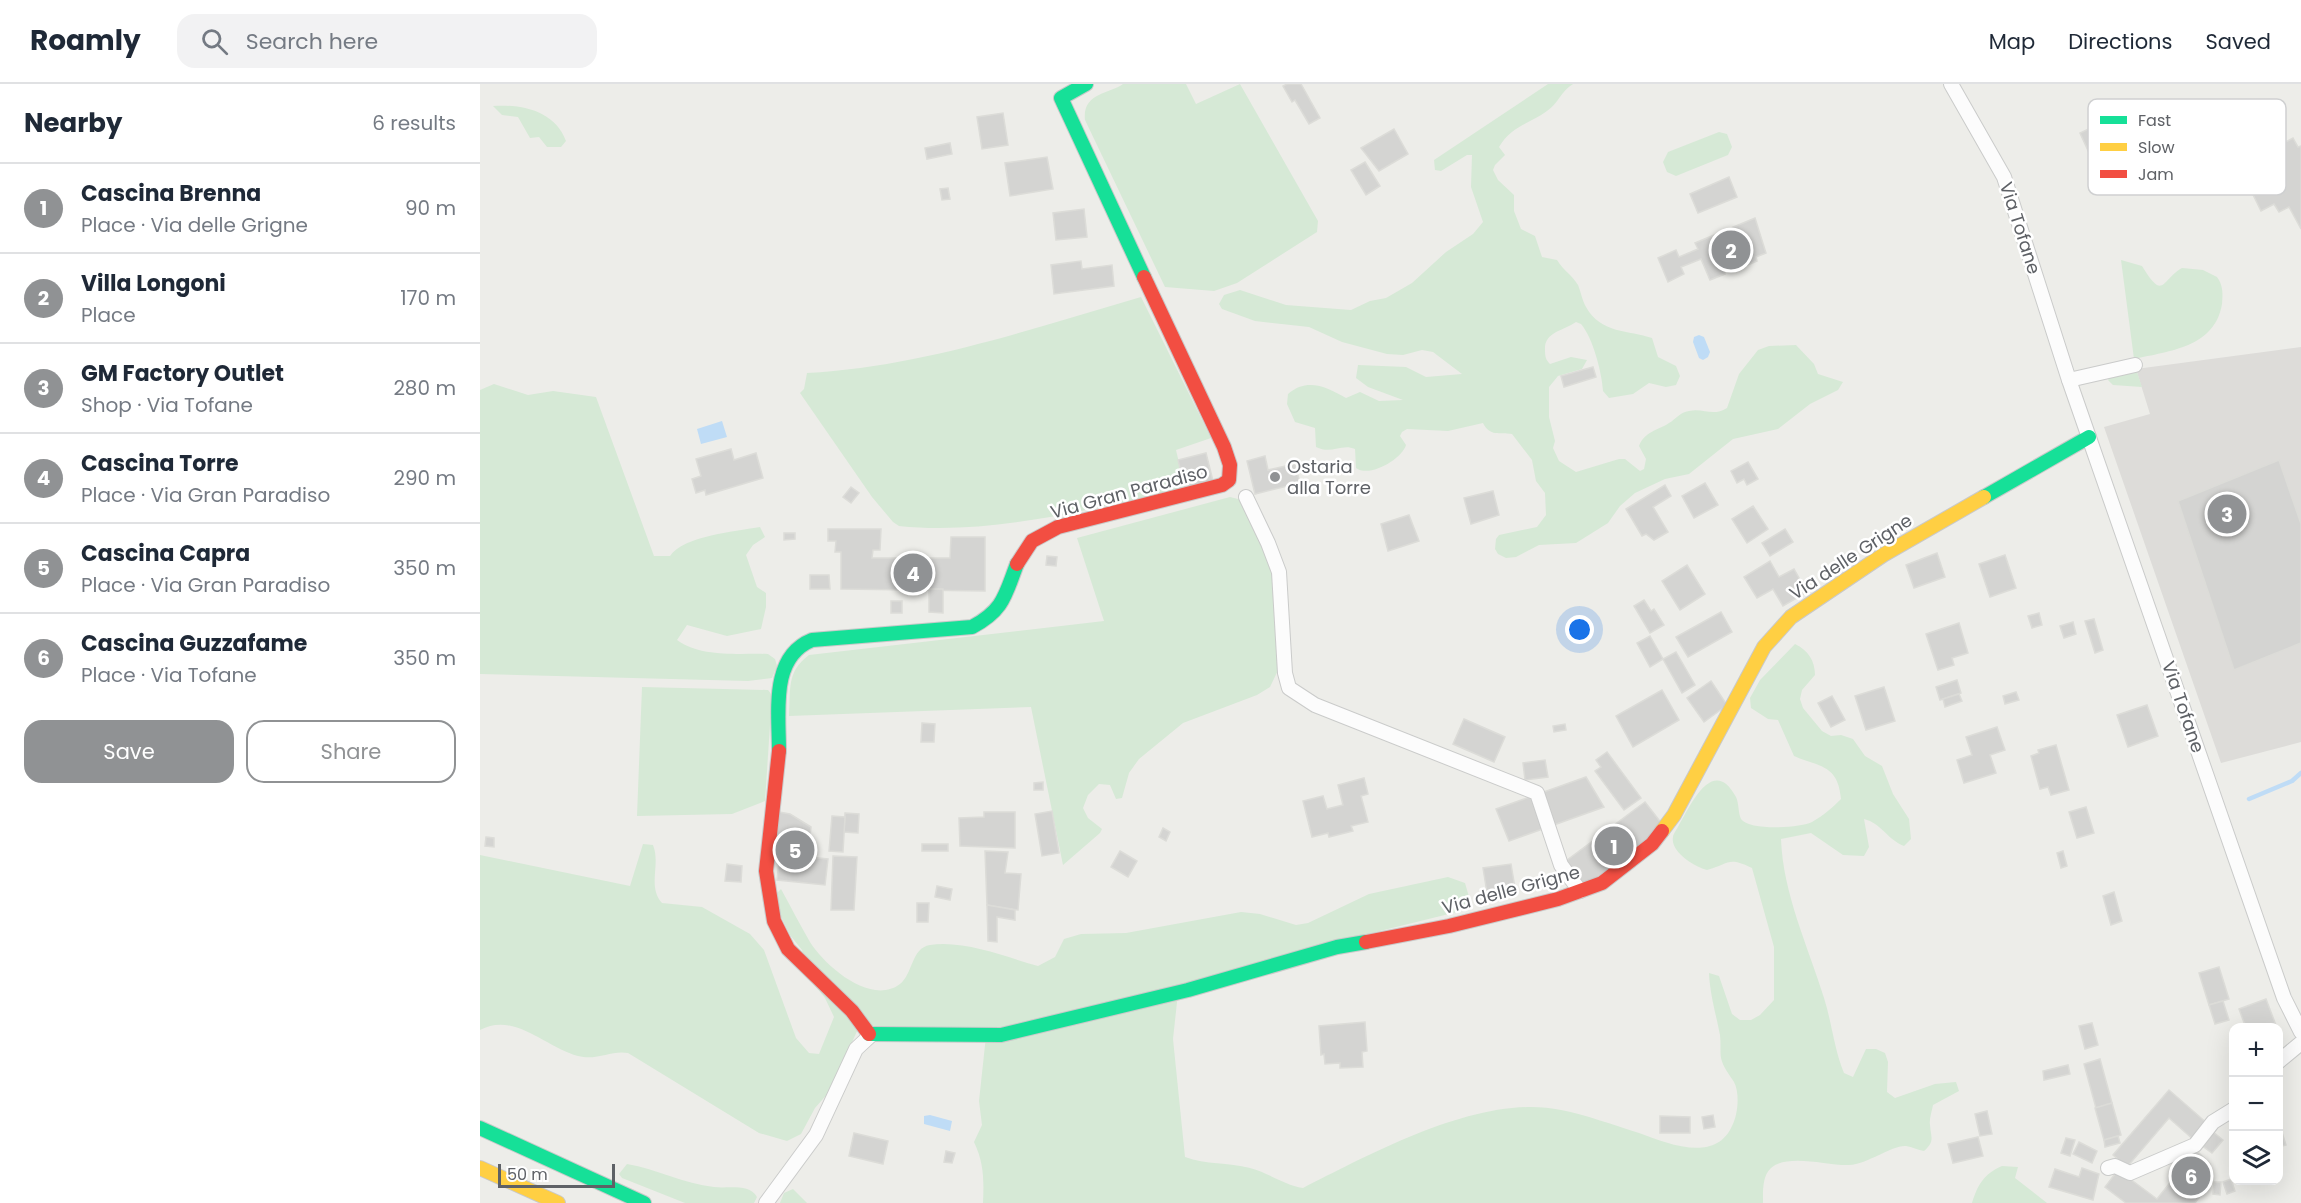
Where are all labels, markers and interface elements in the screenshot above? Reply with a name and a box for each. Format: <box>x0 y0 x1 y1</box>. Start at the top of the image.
search box <box>177 14 597 68</box>
text: Roamly <box>30 21 141 60</box>
icon: search <box>198 25 231 58</box>
text: Search here <box>246 26 378 57</box>
text: Map <box>1989 27 2035 56</box>
text: Directions <box>2068 27 2172 56</box>
text: Saved <box>2205 27 2271 56</box>
legend <box>2088 99 2286 195</box>
text: Nearby <box>24 105 122 141</box>
text: 6 results <box>372 109 456 137</box>
text: Fast <box>2138 109 2171 132</box>
text: Slow <box>2138 136 2175 159</box>
text: Jam <box>2138 163 2174 186</box>
text: Cascina Brenna <box>81 178 261 209</box>
street label: Via Tofane <box>1994 179 2047 277</box>
text: 1 <box>40 194 47 222</box>
text: 90 m <box>405 194 456 222</box>
text: Place · Via delle Grigne <box>81 211 308 239</box>
pin: 2 <box>1712 228 1750 272</box>
text: Villa Longoni <box>81 268 226 299</box>
text: 2 <box>38 284 49 312</box>
text: 170 m <box>400 284 456 312</box>
text: Place <box>81 301 136 329</box>
text: GM Factory Outlet <box>81 358 284 389</box>
text: 3 <box>37 374 50 402</box>
text: 280 m <box>393 374 456 402</box>
text: Shop · Via Tofane <box>81 391 253 419</box>
text: Cascina Torre <box>81 448 239 479</box>
place label: Ostaria alla Torre <box>1287 454 1371 500</box>
street label: Via Gran Paradiso <box>1048 459 1210 525</box>
text: 4 <box>37 464 50 492</box>
text: 290 m <box>393 464 456 492</box>
marker: Ostaria alla Torre <box>1268 470 1282 484</box>
text: Place · Via Gran Paradiso <box>81 481 330 509</box>
pin: 3 <box>2208 492 2246 536</box>
street label: Via delle Grigne <box>1784 508 1917 606</box>
text: Cascina Capra <box>81 538 250 569</box>
pin: 4 <box>894 550 932 596</box>
text: 5 <box>37 554 50 582</box>
text: 350 m <box>393 554 456 582</box>
text: Place · Via Gran Paradiso <box>81 571 330 599</box>
your location <box>1565 615 1594 644</box>
text: Cascina Guzzafame <box>81 628 307 659</box>
text: 6 <box>37 644 50 672</box>
text: 350 m <box>393 644 456 672</box>
street label: Via Tofane <box>2156 658 2211 756</box>
text: Place · Via Tofane <box>81 661 257 689</box>
button: Save <box>24 720 234 783</box>
button: Share <box>246 720 456 783</box>
pin: 1 <box>1594 824 1634 868</box>
pin: 5 <box>776 828 814 873</box>
street label: Via delle Grigne <box>1439 859 1583 920</box>
map controls <box>2229 1023 2283 1185</box>
button: + <box>2229 1023 2283 1077</box>
button: − <box>2229 1077 2283 1131</box>
button: layers <box>2229 1131 2283 1185</box>
pin: 6 <box>2172 1154 2210 1198</box>
scale bar <box>498 1161 615 1188</box>
text: 50 m <box>507 1163 548 1186</box>

